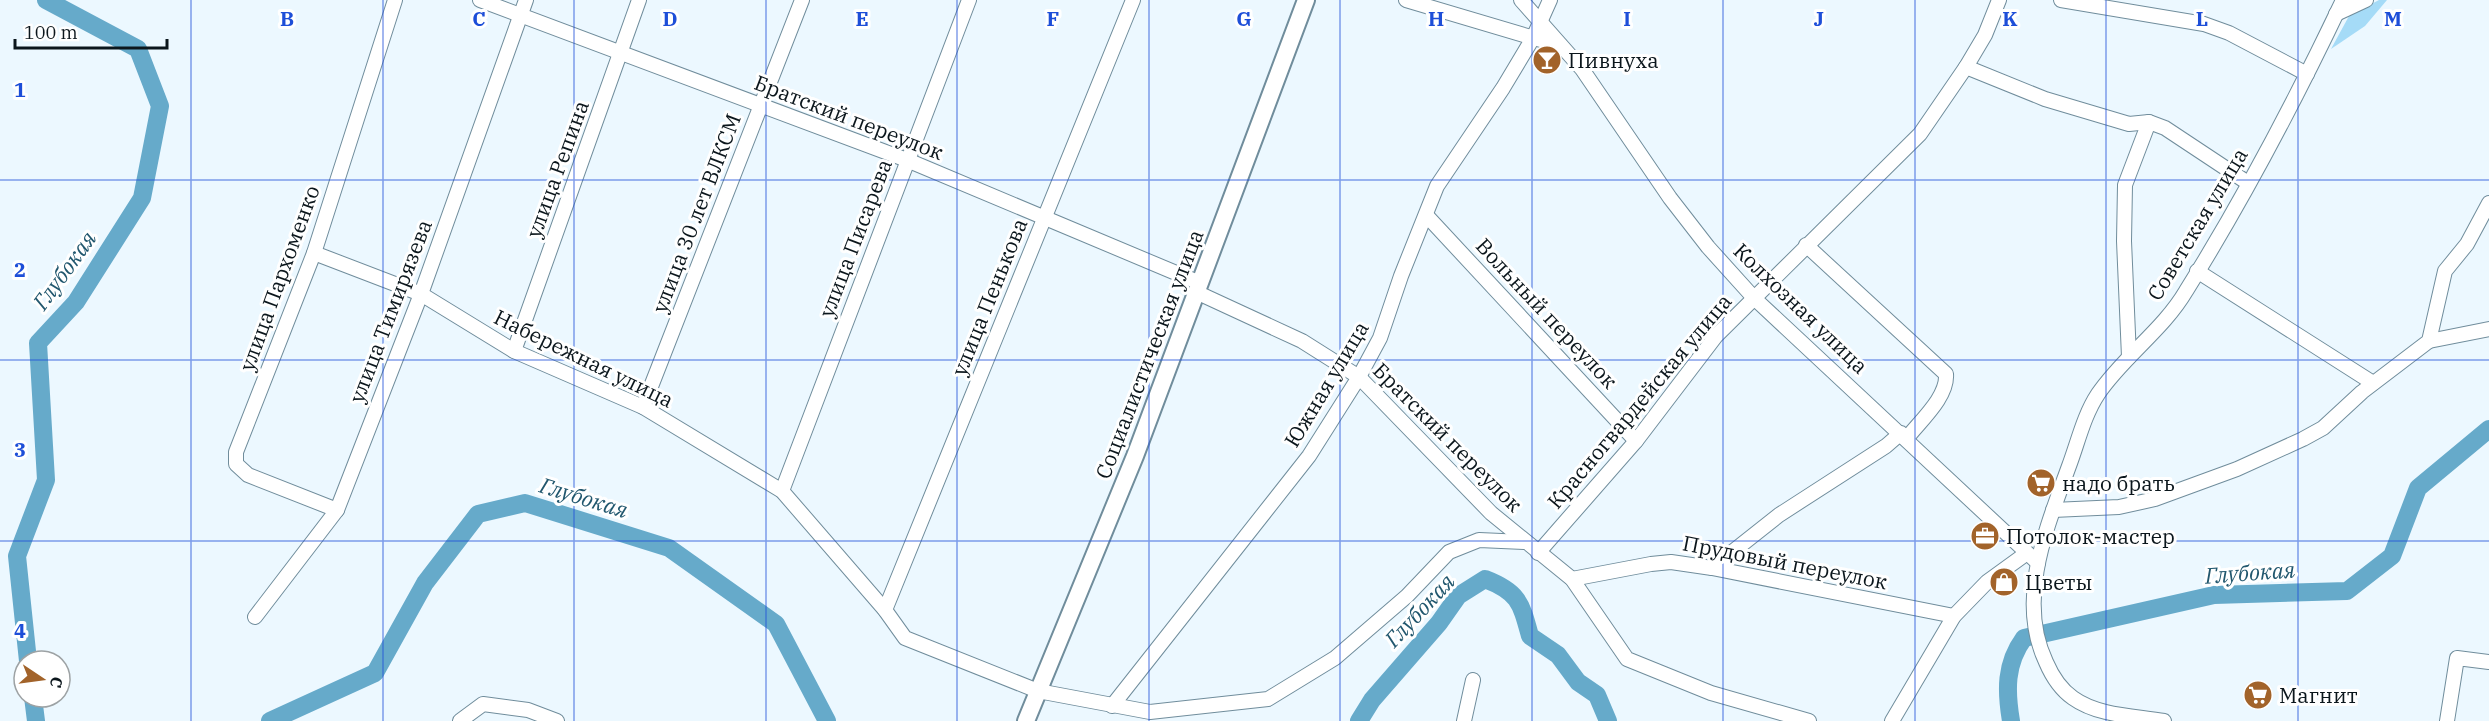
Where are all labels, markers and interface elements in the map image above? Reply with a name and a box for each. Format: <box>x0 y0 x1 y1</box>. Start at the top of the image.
text: B <box>280 5 294 32</box>
text: C <box>472 5 486 32</box>
text: D <box>662 5 678 32</box>
text: E <box>855 5 869 32</box>
text: F <box>1047 5 1059 32</box>
text: G <box>1236 5 1252 32</box>
text: H <box>1428 5 1444 32</box>
text: I <box>1623 5 1631 32</box>
text: J <box>1814 5 1824 32</box>
text: K <box>2002 5 2018 32</box>
text: L <box>2196 5 2208 32</box>
text: M <box>2384 5 2402 32</box>
scale bar <box>15 12 166 50</box>
text: 100 m <box>24 21 78 44</box>
bar icon: Пивнуха <box>1531 44 1563 76</box>
place label: Пивнуха <box>1568 46 1659 74</box>
street label: Братский переулок <box>750 68 948 166</box>
text: 1 <box>14 76 26 103</box>
street label: улица Репина <box>519 96 595 242</box>
street label: улица 30 лет ВЛКСМ <box>645 109 747 317</box>
street label: Советская улица <box>2140 143 2254 305</box>
street label: улица Писарева <box>812 155 898 321</box>
street label: улица Пархоменко <box>232 181 326 375</box>
street label: улица Пенькова <box>945 214 1033 380</box>
street label: улица Тимирязева <box>342 215 438 407</box>
water label: Глубокая <box>25 225 103 316</box>
street label: Социалистическая улица <box>1088 225 1210 483</box>
street label: Вольный переулок <box>1470 232 1624 394</box>
street label: Колхозная улица <box>1728 237 1874 379</box>
text: 2 <box>14 256 26 283</box>
street label: Красногвардейская улица <box>1541 288 1737 514</box>
street label: Набережная улица <box>490 302 678 414</box>
street label: Южная улица <box>1277 316 1375 452</box>
street label: Братский переулок <box>1367 356 1529 518</box>
text: 3 <box>14 436 26 463</box>
supermarket icon: надо брать <box>2025 467 2057 499</box>
place label: надо брать <box>2062 469 2175 497</box>
water label: Глубокая <box>536 470 632 524</box>
office icon: Потолок-мастер <box>1969 520 2001 552</box>
place label: Потолок-мастер <box>2006 522 2175 550</box>
street label: Прудовый переулок <box>1680 528 1890 596</box>
water label: Глубокая <box>2203 554 2296 590</box>
shop icon: Цветы <box>1988 566 2020 598</box>
water label: Глубокая <box>1377 567 1461 654</box>
place label: Цветы <box>2025 568 2092 596</box>
text: 4 <box>14 617 26 644</box>
north arrow <box>12 649 72 709</box>
text: С <box>46 675 68 690</box>
supermarket icon: Магнит <box>2242 679 2274 711</box>
place label: Магнит <box>2279 681 2358 709</box>

